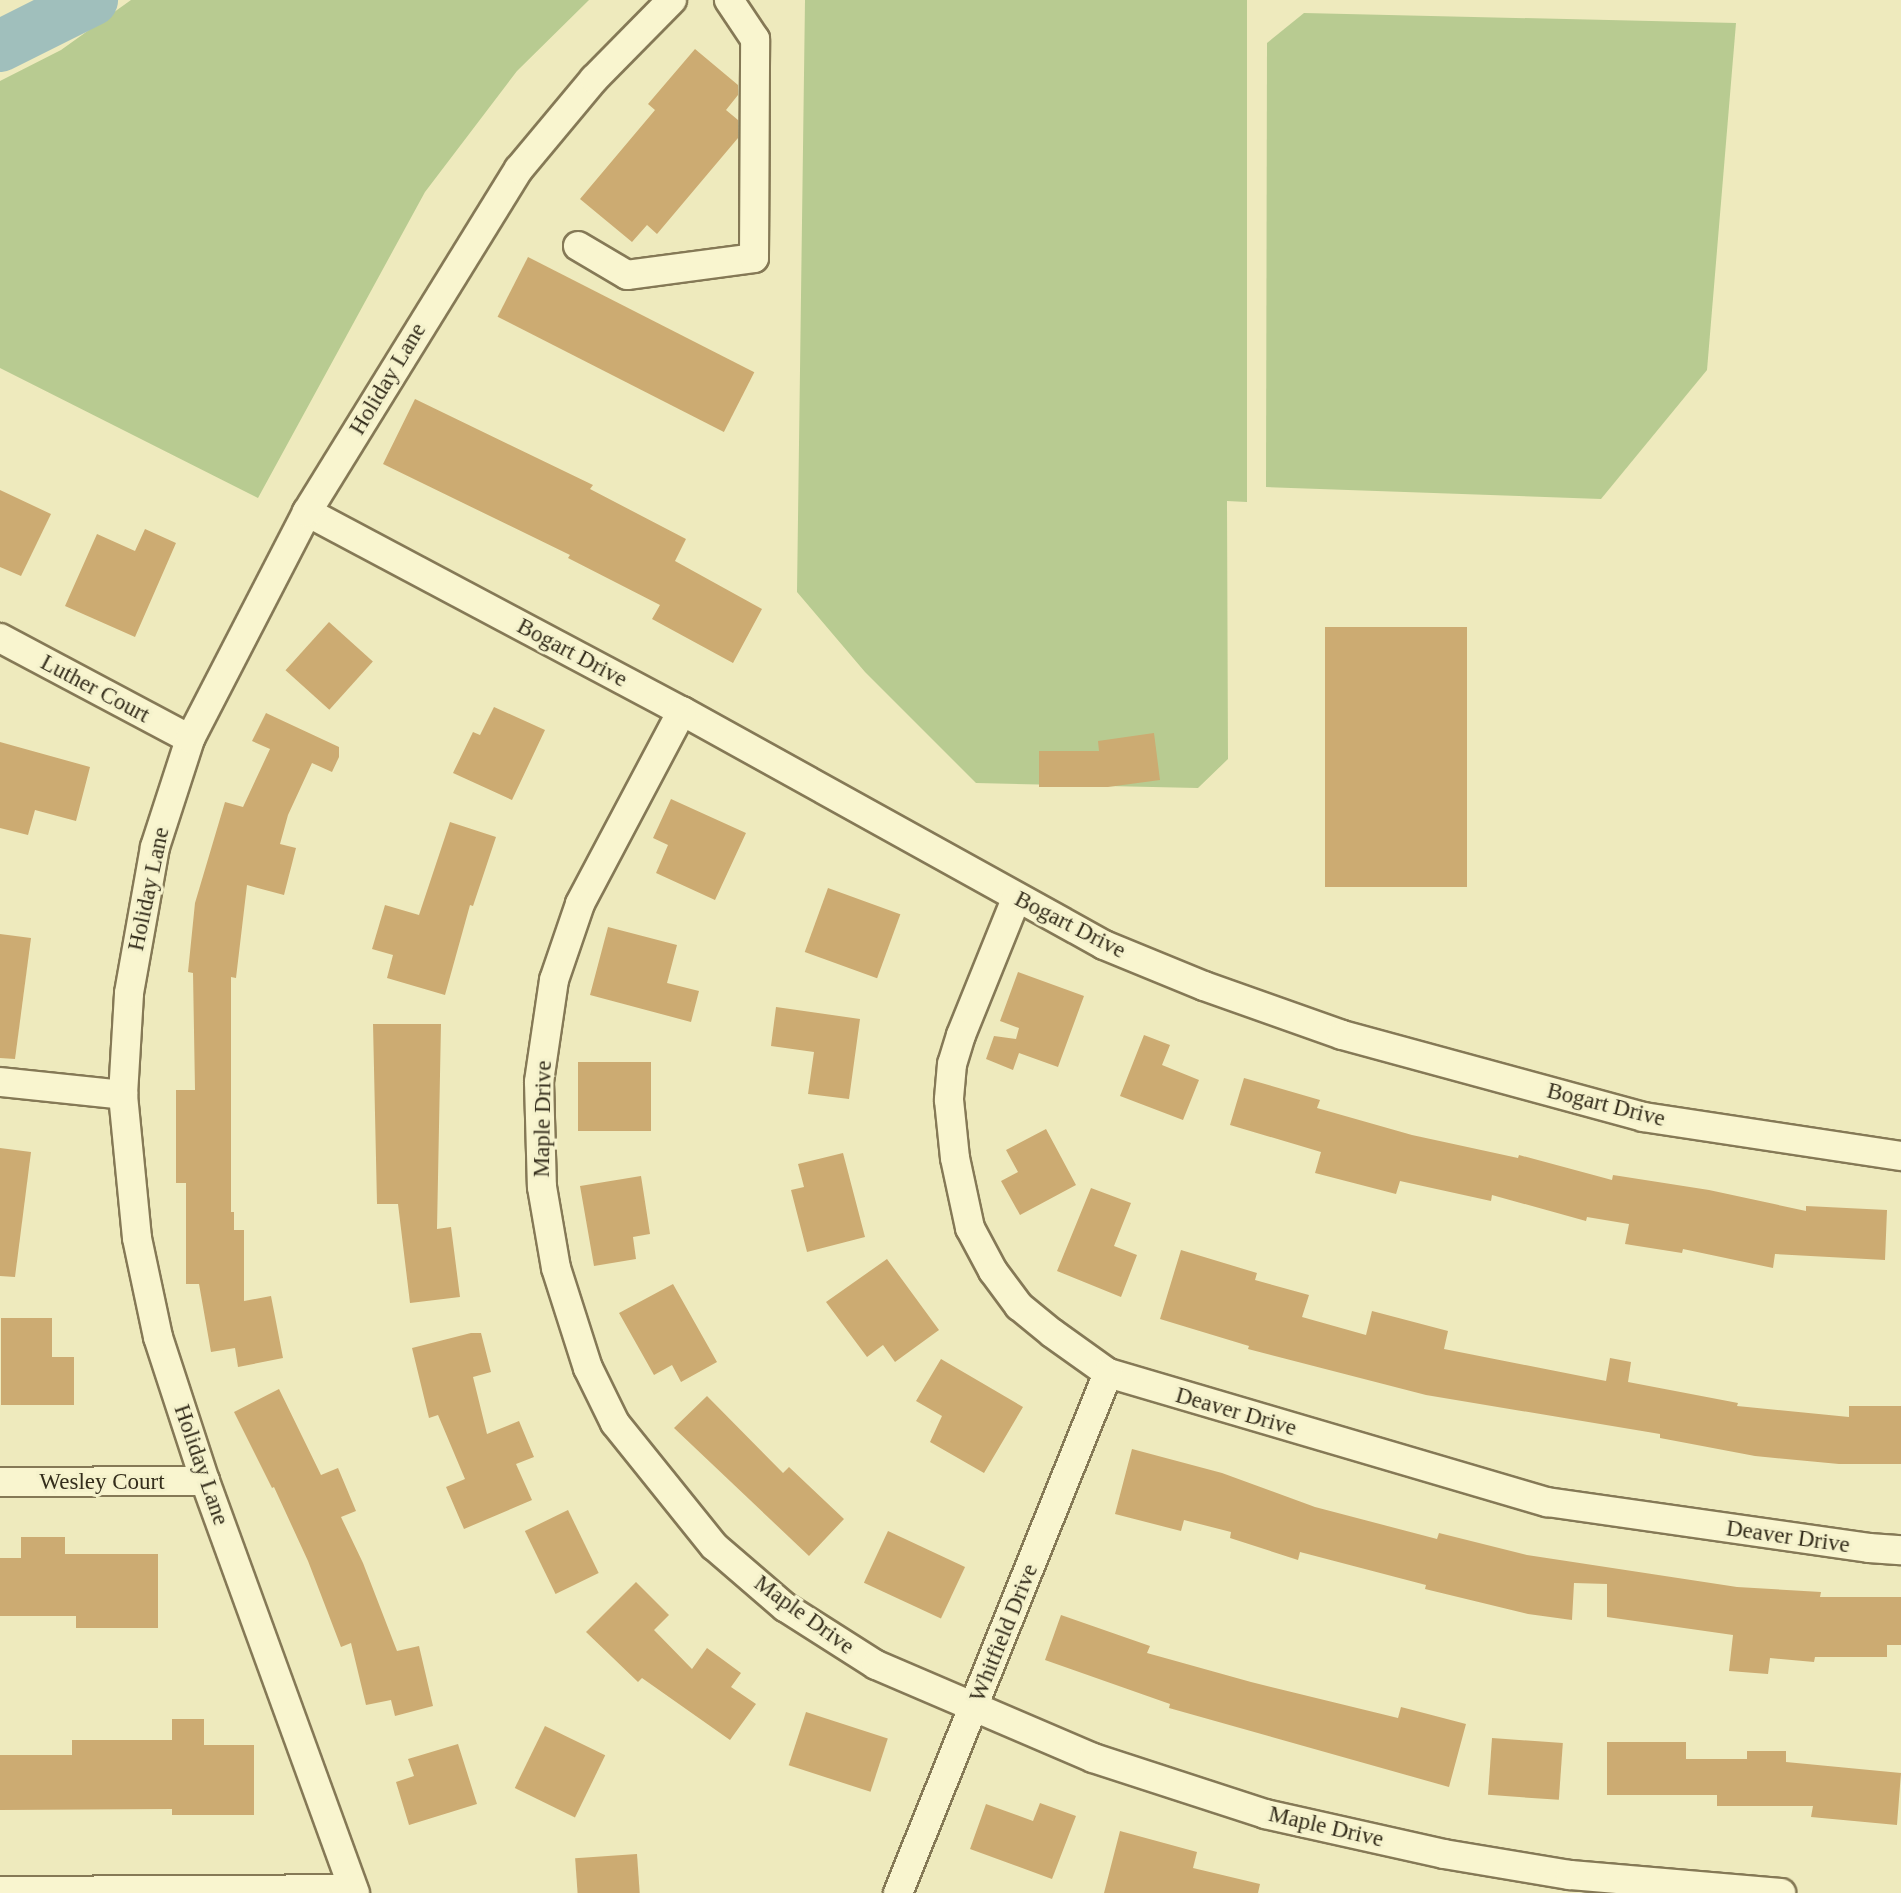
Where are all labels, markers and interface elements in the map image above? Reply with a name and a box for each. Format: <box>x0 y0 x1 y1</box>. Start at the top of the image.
street label: Holiday Lane <box>344 318 432 440</box>
street label: Bogart Drive <box>512 612 632 694</box>
street label: Luther Court <box>36 649 154 729</box>
street label: Holiday Lane <box>122 825 176 953</box>
street label: Bogart Drive <box>1010 885 1130 965</box>
street label: Maple Drive <box>528 1060 558 1178</box>
street label: Bogart Drive <box>1544 1077 1668 1133</box>
street label: Deaver Drive <box>1172 1382 1300 1442</box>
street label: Holiday Lane <box>167 1401 235 1529</box>
street label: Wesley Court <box>39 1468 165 1496</box>
street label: Deaver Drive <box>1724 1515 1852 1559</box>
street label: Whitfield Drive <box>964 1560 1044 1706</box>
street label: Maple Drive <box>749 1569 859 1661</box>
street label: Maple Drive <box>1266 1800 1386 1854</box>

